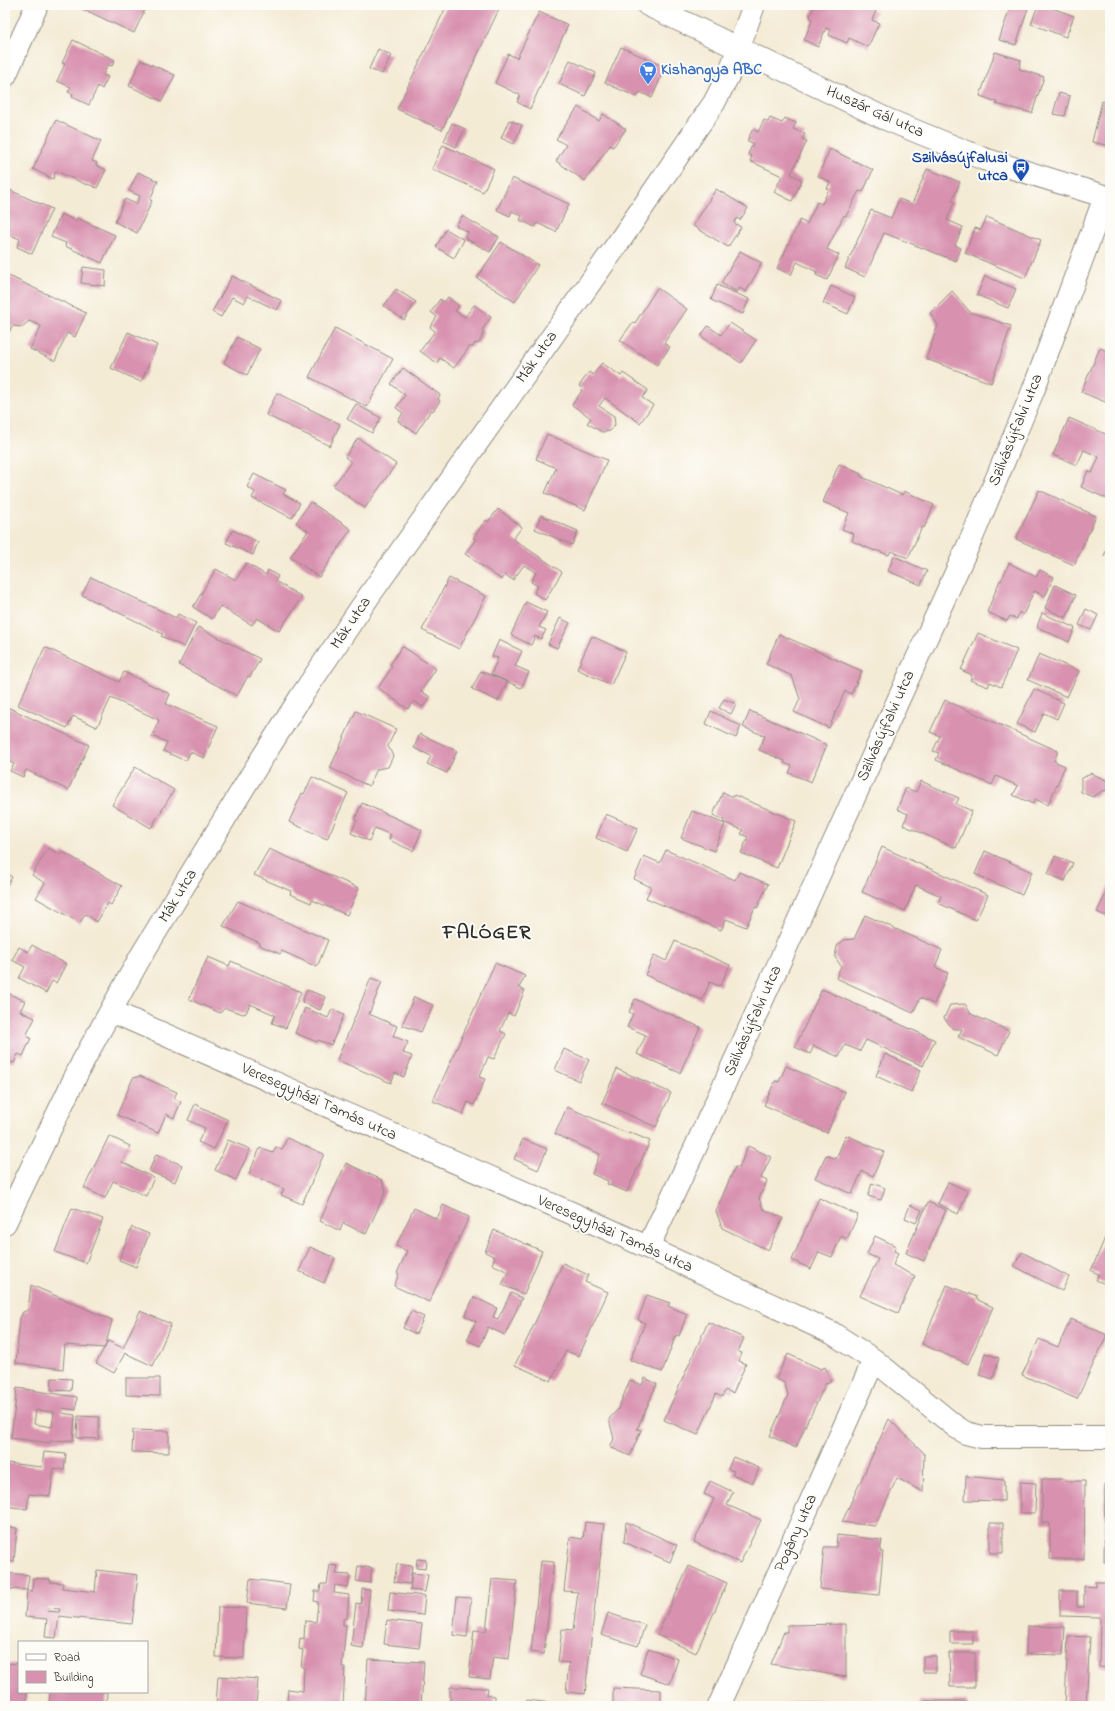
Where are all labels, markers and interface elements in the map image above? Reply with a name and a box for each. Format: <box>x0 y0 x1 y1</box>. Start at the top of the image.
place label: Kishangya ABC <box>661 58 762 83</box>
supermarket icon: Kishangya ABC <box>638 60 658 85</box>
street label: Huszár Gál utca <box>822 80 928 144</box>
place label: Szilvásújfalusi utca <box>912 146 1008 188</box>
bus stop icon: Szilvásújfalusi utca <box>1011 157 1031 182</box>
street label: Mák utca <box>510 326 564 388</box>
street label: Szilvásújfalvi utca <box>983 370 1049 490</box>
street label: Mák utca <box>325 592 377 654</box>
street label: Szilvásújfalvi utca <box>851 667 921 785</box>
street label: Mák utca <box>153 865 203 927</box>
district label: FALÓGER <box>442 919 531 948</box>
street label: Szilvásújfalvi utca <box>718 962 788 1080</box>
street label: Veresegyházi Tamás utca <box>236 1056 401 1147</box>
street label: Veresegyházi Tamás utca <box>532 1188 697 1279</box>
street label: Pogány utca <box>768 1490 824 1576</box>
legend <box>18 1641 148 1693</box>
text: Road <box>54 1649 80 1667</box>
text: Building <box>53 1669 93 1688</box>

